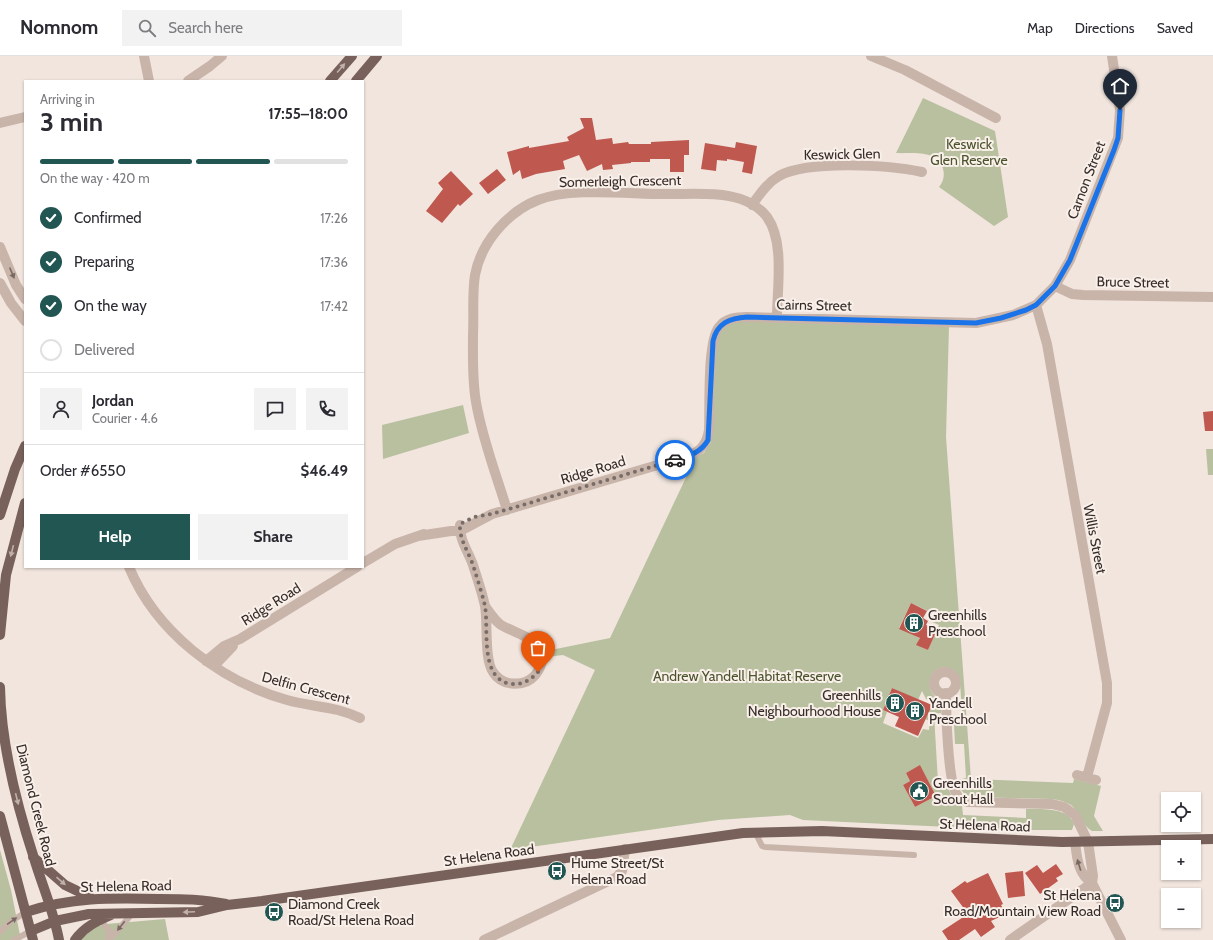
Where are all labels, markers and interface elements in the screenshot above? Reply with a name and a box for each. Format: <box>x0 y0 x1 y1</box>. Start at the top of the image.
search box <box>122 10 402 46</box>
text: Nomnom <box>20 16 98 39</box>
icon: search <box>136 17 158 39</box>
text: Search here <box>168 19 243 37</box>
text: Map <box>1027 19 1053 37</box>
text: Directions <box>1075 19 1135 37</box>
text: Saved <box>1157 19 1193 37</box>
one-way arrow <box>337 63 346 74</box>
pin <box>1103 69 1137 110</box>
icon: home <box>1109 75 1131 97</box>
text: Arriving in <box>40 91 95 107</box>
text: 17:55–18:00 <box>268 105 348 123</box>
text: 3 min <box>40 106 103 138</box>
park label: Keswick Glen Reserve <box>930 135 1008 169</box>
street label: Carnon Street <box>1063 138 1109 222</box>
street label: Keswick Glen <box>803 144 881 164</box>
text: On the way · 420 m <box>40 170 150 186</box>
street label: Somerleigh Crescent <box>559 171 682 191</box>
icon: check <box>40 207 62 229</box>
text: Confirmed <box>74 209 142 227</box>
text: 17:26 <box>320 210 348 226</box>
icon: check <box>40 251 62 273</box>
text: Preparing <box>74 253 134 271</box>
text: 17:36 <box>320 254 348 270</box>
one-way arrow <box>9 268 15 280</box>
street label: Bruce Street <box>1097 272 1170 292</box>
icon: check <box>40 295 62 317</box>
street label: Cairns Street <box>776 295 852 315</box>
text: On the way <box>74 297 147 315</box>
text: 17:42 <box>320 298 348 314</box>
text: Delivered <box>74 341 135 359</box>
button: person <box>40 388 82 430</box>
button: chat <box>254 388 296 430</box>
button: phone <box>306 388 348 430</box>
text: Jordan <box>92 392 134 410</box>
text: Courier · 4.6 <box>92 410 158 426</box>
courier <box>655 440 695 480</box>
icon: car <box>664 449 686 471</box>
street label: Ridge Road <box>558 452 628 488</box>
text: Order #6550 <box>40 462 126 480</box>
text: $46.49 <box>300 462 348 480</box>
street label: Willis Street <box>1079 503 1111 576</box>
button: Help <box>40 514 190 560</box>
button: Share <box>198 514 348 560</box>
one-way arrow <box>8 544 14 557</box>
street label: Ridge Road <box>238 579 304 629</box>
place label: Greenhills Preschool <box>928 606 987 640</box>
building icon: Greenhills Preschool <box>903 612 925 634</box>
pin <box>521 631 555 672</box>
icon: bag <box>527 637 549 659</box>
park label: Andrew Yandell Habitat Reserve <box>653 667 841 685</box>
street label: Delfin Crescent <box>260 668 352 709</box>
place label: Greenhills Neighbourhood House <box>748 686 881 720</box>
building icon: Greenhills Neighbourhood House <box>884 692 906 714</box>
place label: Yandell Preschool <box>928 694 987 728</box>
building icon: Yandell Preschool <box>904 700 926 722</box>
street label: Diamond Creek Road <box>12 742 60 868</box>
place label: Greenhills Scout Hall <box>933 774 994 808</box>
public building icon: Greenhills Scout Hall <box>908 780 930 802</box>
map controls <box>1161 792 1201 928</box>
button: locate <box>1161 792 1201 832</box>
one-way arrow <box>14 793 20 805</box>
street label: St Helena Road <box>939 814 1031 836</box>
street label: St Helena Road <box>443 840 535 870</box>
button: + <box>1161 840 1201 880</box>
place label: Hume Street/St Helena Road <box>571 854 664 888</box>
one-way arrow <box>1076 859 1082 871</box>
bus stop icon: Hume Street/St Helena Road <box>546 860 568 882</box>
street label: St Helena Road <box>80 876 172 896</box>
one-way arrow <box>56 877 66 886</box>
place label: St Helena Road/Mountain View Road <box>944 886 1101 920</box>
button: − <box>1161 888 1201 928</box>
bus stop icon: St Helena Road/Mountain View Road <box>1104 892 1126 914</box>
place label: Diamond Creek Road/St Helena Road <box>288 895 414 929</box>
bus stop icon: Diamond Creek Road/St Helena Road <box>263 901 285 923</box>
one-way arrow <box>182 909 195 915</box>
one-way arrow <box>7 917 17 925</box>
one-way arrow <box>116 921 125 932</box>

